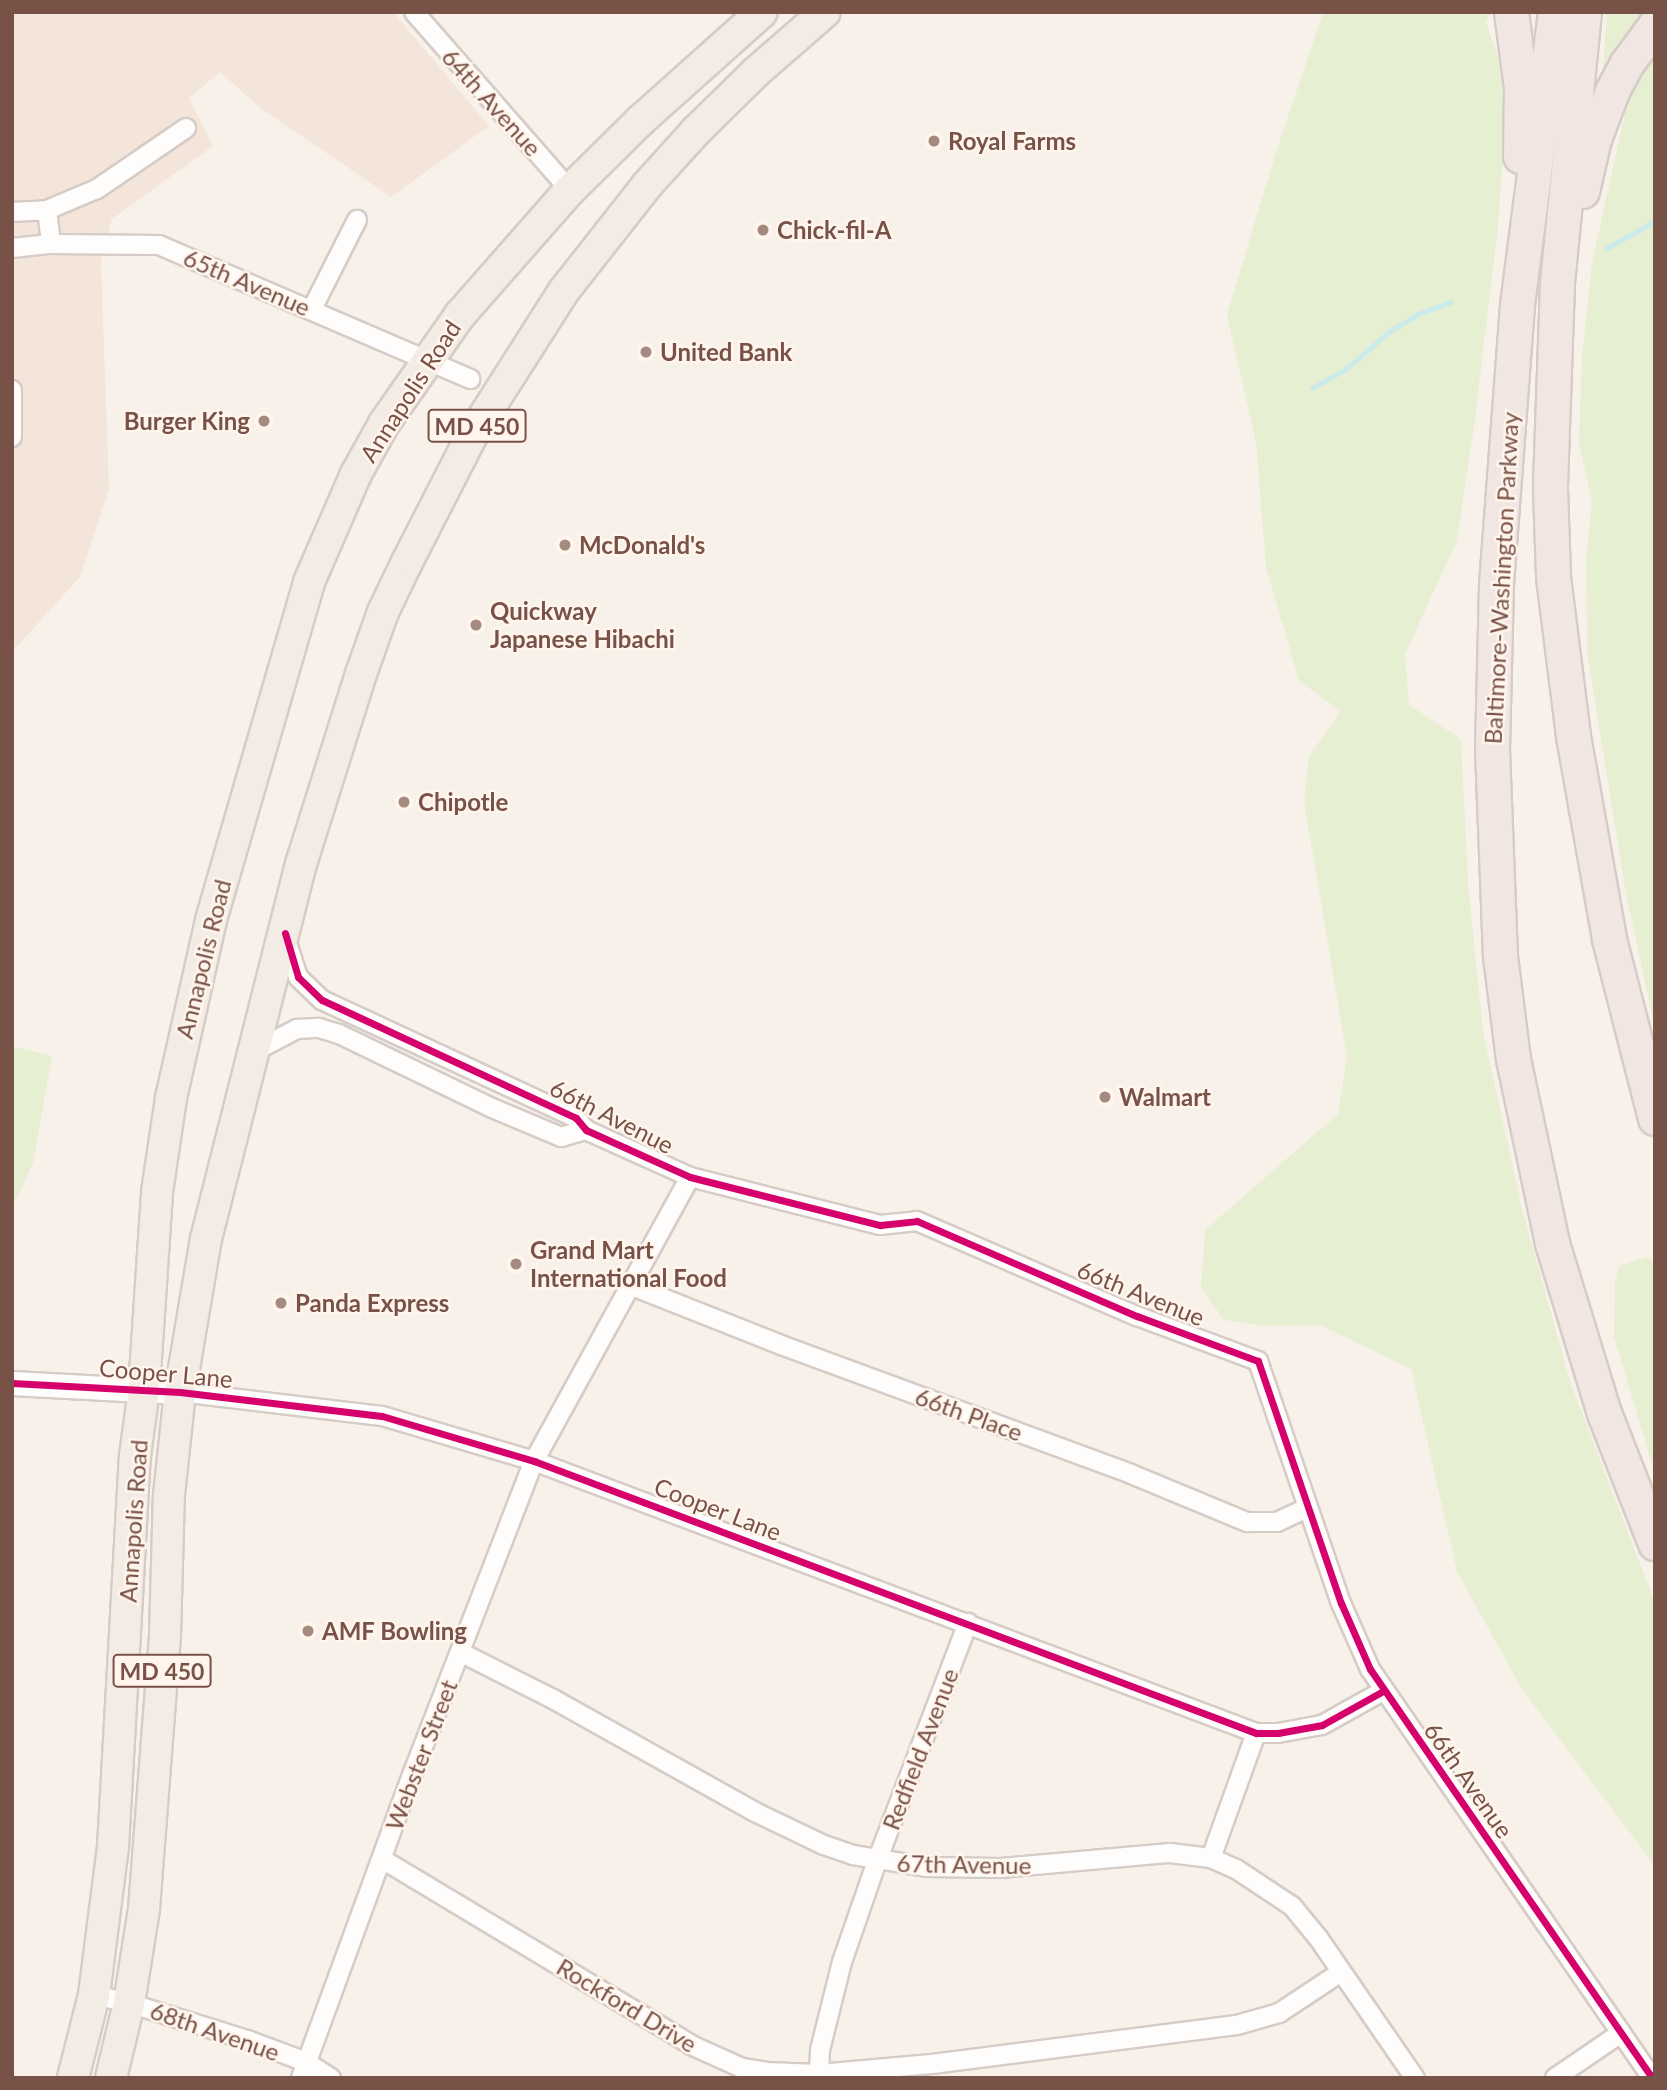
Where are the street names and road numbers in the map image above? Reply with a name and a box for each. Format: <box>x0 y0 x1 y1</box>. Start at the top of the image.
street label: 64th Avenue <box>436 42 548 162</box>
street label: 65th Avenue <box>179 242 315 322</box>
street label: Annapolis Road <box>353 315 467 467</box>
road number: MD 450 <box>426 406 528 446</box>
street label: Baltimore-Washington Parkway <box>1478 411 1524 745</box>
street label: Annapolis Road <box>169 876 237 1042</box>
street label: 66th Avenue <box>545 1072 679 1160</box>
street label: 66th Avenue <box>1073 1254 1209 1332</box>
street label: Cooper Lane <box>98 1353 234 1393</box>
street label: 66th Place <box>912 1381 1026 1447</box>
street label: Annapolis Road <box>113 1439 153 1603</box>
street label: Cooper Lane <box>650 1471 786 1547</box>
road number: MD 450 <box>111 1652 213 1690</box>
street label: Redfield Avenue <box>876 1664 964 1834</box>
street label: Webster Street <box>379 1675 463 1835</box>
street label: 66th Avenue <box>1418 1716 1520 1844</box>
street label: 67th Avenue <box>896 1848 1032 1880</box>
street label: Rockford Drive <box>552 1952 702 2058</box>
street label: 68th Avenue <box>146 1995 284 2067</box>

